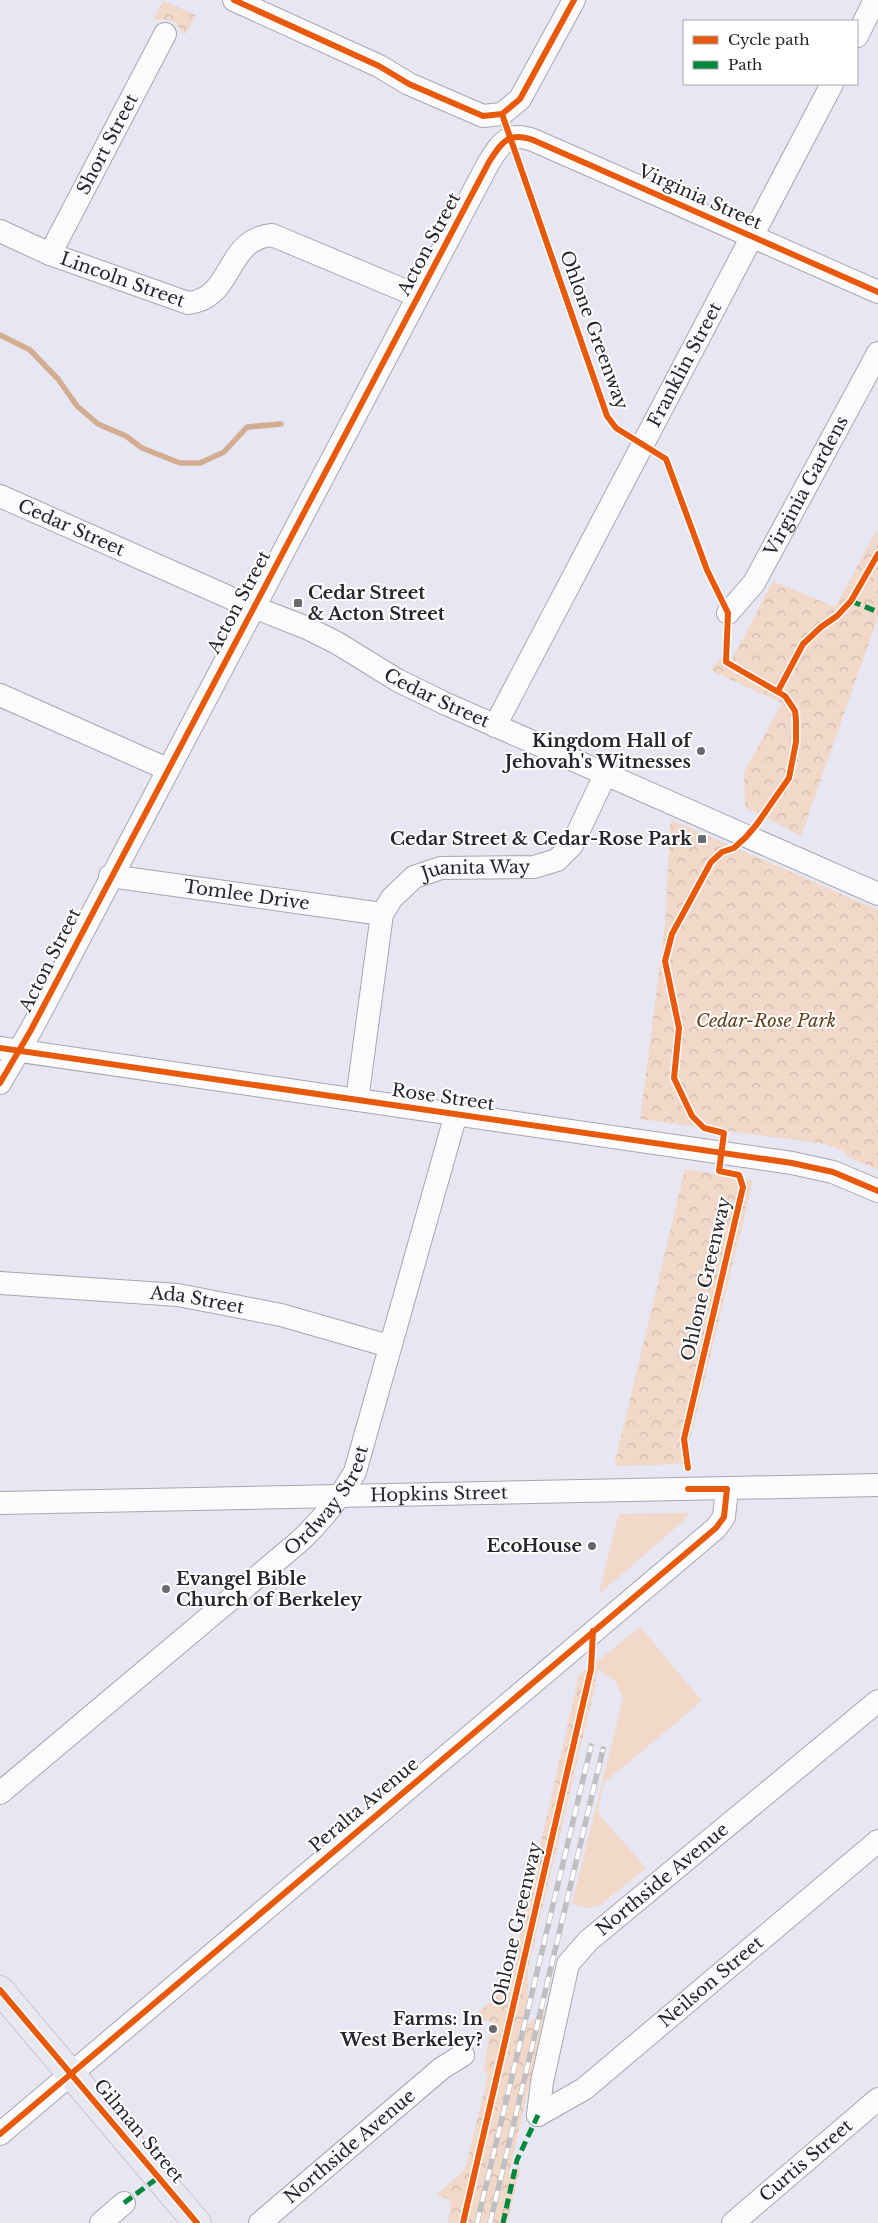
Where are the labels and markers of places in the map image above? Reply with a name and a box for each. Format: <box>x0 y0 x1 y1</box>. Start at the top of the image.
place label: Cedar Street & Acton Street <box>308 582 445 625</box>
marker: Cedar Street & Acton Street <box>292 597 304 609</box>
place label: Kingdom Hall of Jehovah's Witnesses <box>501 730 693 773</box>
marker: Kingdom Hall of Jehovah's Witnesses <box>695 745 707 757</box>
place label: Cedar Street & Cedar-Rose Park <box>390 828 693 850</box>
marker: Cedar Street & Cedar-Rose Park <box>696 833 708 845</box>
place label: EcoHouse <box>486 1535 582 1557</box>
marker: EcoHouse <box>586 1540 598 1552</box>
place label: Evangel Bible Church of Berkeley <box>176 1568 362 1611</box>
marker: Evangel Bible Church of Berkeley <box>160 1583 172 1595</box>
place label: Farms: In West Berkeley? <box>339 2008 483 2051</box>
marker: Farms: In West Berkeley? <box>487 2023 499 2035</box>

